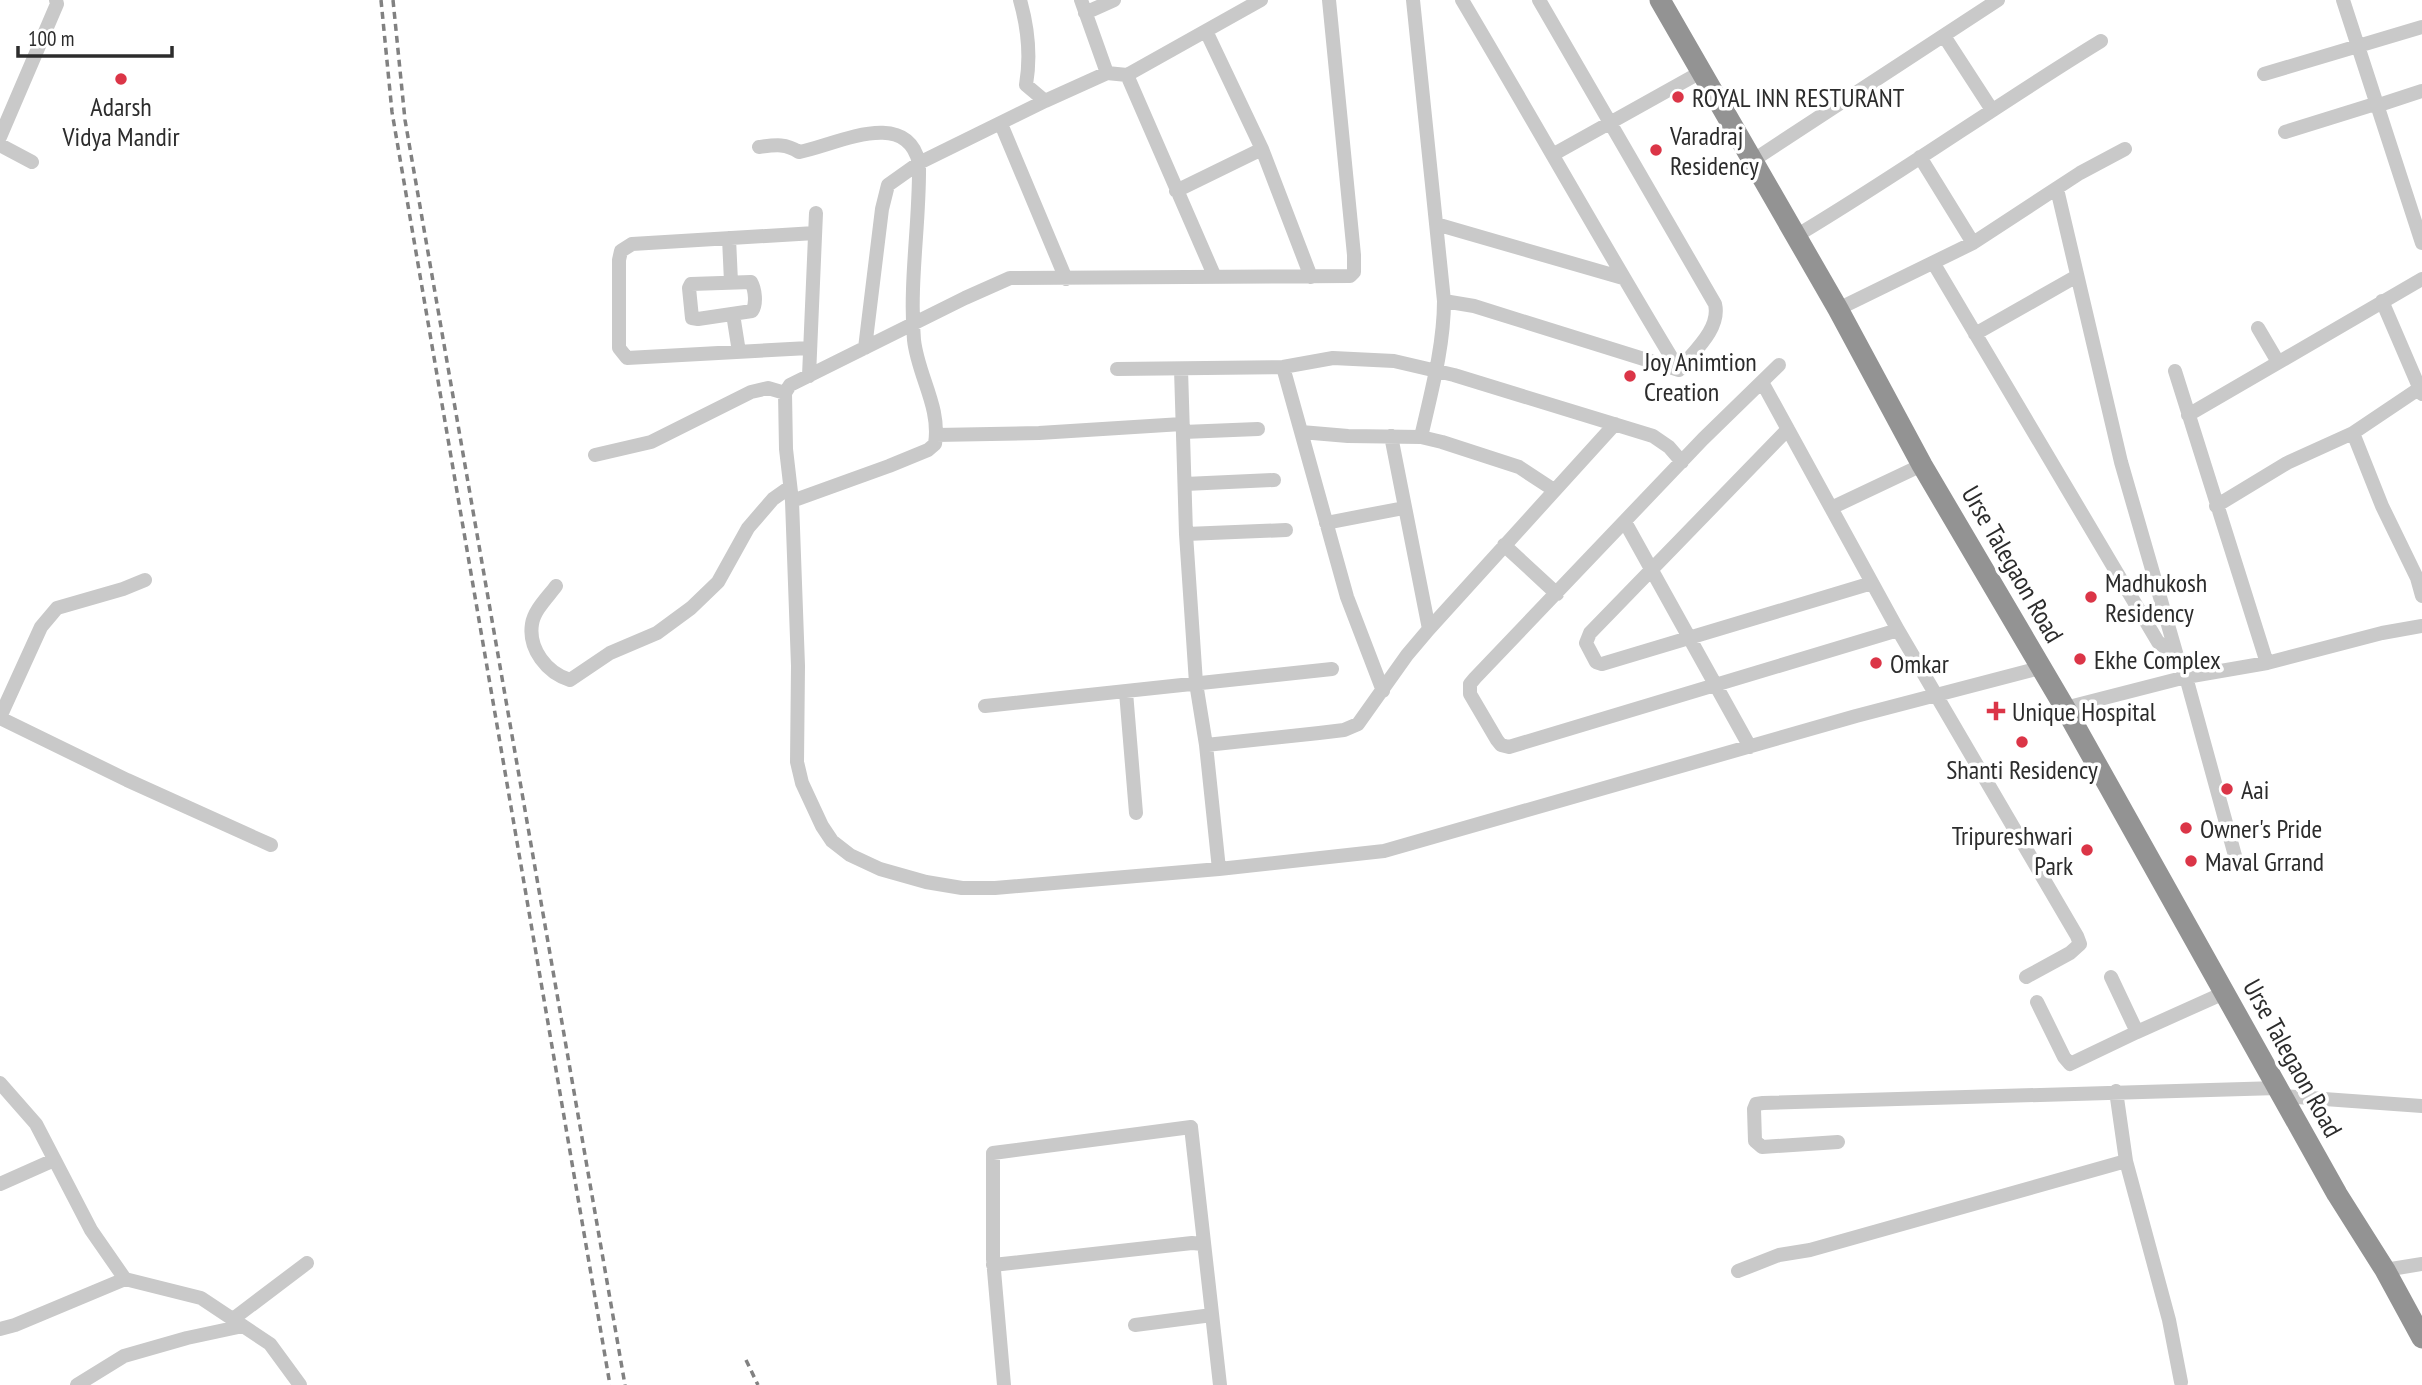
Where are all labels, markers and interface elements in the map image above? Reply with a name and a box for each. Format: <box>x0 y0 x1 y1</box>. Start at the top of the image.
scale bar <box>18 14 172 58</box>
text: 100 m <box>28 25 74 52</box>
marker: Adarsh Vidya Mandir <box>113 71 129 87</box>
place label: ROYAL INN RESTURANT <box>1692 81 1905 114</box>
marker: ROYAL INN RESTURANT <box>1670 89 1686 105</box>
place label: Adarsh Vidya Mandir <box>61 90 180 153</box>
place label: Varadraj Residency <box>1669 119 1759 182</box>
marker: Varadraj Residency <box>1648 142 1664 158</box>
place label: Joy Animtion Creation <box>1643 345 1757 408</box>
marker: Joy Animtion Creation <box>1622 368 1638 384</box>
street label: Urse Talegaon Road <box>1955 480 2071 648</box>
place label: Madhukosh Residency <box>2105 566 2207 629</box>
marker: Madhukosh Residency <box>2083 589 2099 605</box>
place label: Ekhe Complex <box>2094 643 2221 676</box>
place label: Omkar <box>1890 647 1949 680</box>
marker: Ekhe Complex <box>2072 651 2088 667</box>
marker: Omkar <box>1868 655 1884 671</box>
place label: Unique Hospital <box>2012 695 2156 728</box>
marker: Unique Hospital <box>1986 701 2006 721</box>
marker: Shanti Residency <box>2014 734 2030 750</box>
place label: Shanti Residency <box>1946 753 2098 786</box>
place label: Aai <box>2241 773 2269 806</box>
marker: Aai <box>2219 781 2235 797</box>
place label: Owner's Pride <box>2200 812 2322 845</box>
place label: Tripureshwari Park <box>1952 819 2073 882</box>
marker: Owner's Pride <box>2178 820 2194 836</box>
marker: Tripureshwari Park <box>2079 842 2095 858</box>
place label: Maval Grrand <box>2205 845 2324 878</box>
marker: Maval Grrand <box>2183 853 2199 869</box>
street label: Urse Talegaon Road <box>2236 973 2350 1143</box>

